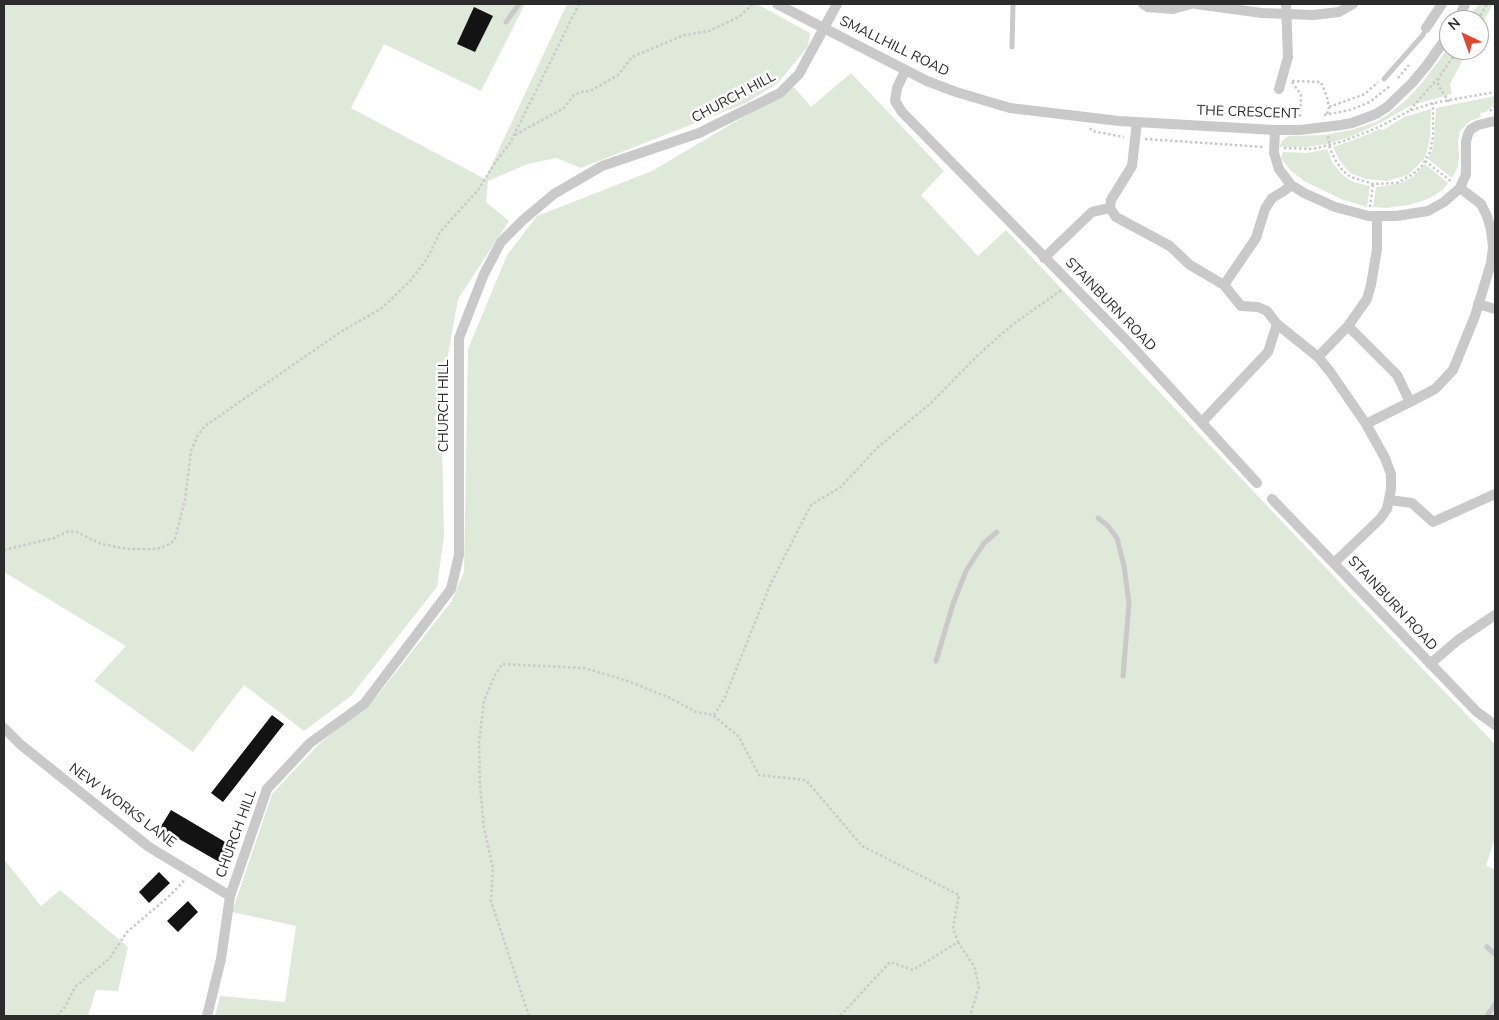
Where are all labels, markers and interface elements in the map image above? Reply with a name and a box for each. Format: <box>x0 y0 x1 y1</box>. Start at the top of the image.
north arrow <box>1439 10 1489 60</box>
street label: SMALLHILL ROAD <box>837 13 951 81</box>
text: N <box>1444 14 1465 35</box>
street label: CHURCH HILL <box>689 69 779 127</box>
street label: THE CRESCENT <box>1196 103 1300 123</box>
street label: STAINBURN ROAD <box>1061 255 1159 355</box>
street label: CHURCH HILL <box>437 360 453 452</box>
street label: STAINBURN ROAD <box>1344 553 1440 655</box>
street label: NEW WORKS LANE <box>65 760 179 852</box>
street label: CHURCH HILL <box>213 788 261 880</box>

